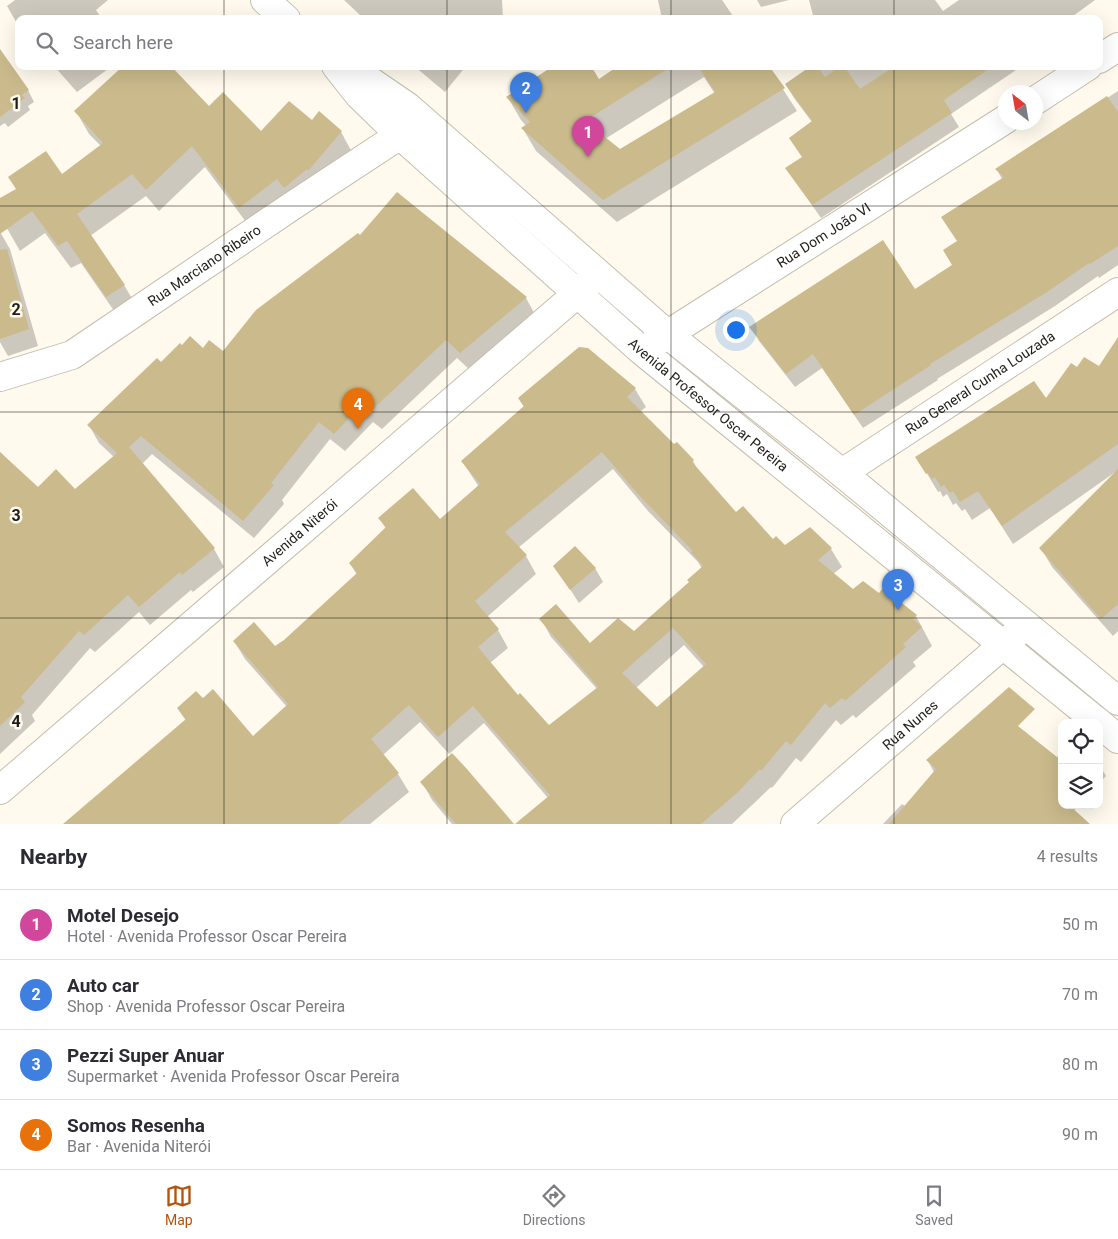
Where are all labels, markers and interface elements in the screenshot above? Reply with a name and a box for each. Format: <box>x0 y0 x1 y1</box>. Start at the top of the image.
search box <box>15 15 1103 70</box>
icon: search <box>33 29 61 57</box>
text: Search here <box>73 31 173 54</box>
pin: 2 <box>510 72 542 113</box>
north arrow <box>998 85 1043 130</box>
text: 1 <box>11 94 21 113</box>
pin: 1 <box>572 116 604 157</box>
street label: Rua Dom João VI <box>774 199 873 271</box>
street label: Rua Marciano Ribeiro <box>145 222 264 309</box>
text: 2 <box>11 300 21 319</box>
your location <box>723 317 749 343</box>
street label: Rua General Cunha Louzada <box>902 328 1058 437</box>
street label: Avenida Professor Oscar Pereira <box>625 335 791 475</box>
pin: 4 <box>342 388 374 429</box>
street label: Avenida Niterói <box>258 496 341 569</box>
text: 3 <box>11 506 21 525</box>
pin: 3 <box>882 569 914 610</box>
street label: Rua Nunes <box>879 697 941 753</box>
text: 4 <box>11 712 21 731</box>
map controls <box>1058 719 1103 809</box>
button: locate <box>1058 719 1103 764</box>
button: layers <box>1058 764 1103 809</box>
text: Nearby <box>20 845 87 869</box>
text: 4 results <box>1037 847 1098 866</box>
text: Motel Desejo <box>67 904 179 927</box>
text: 1 <box>31 915 41 934</box>
text: 50 m <box>1062 915 1098 934</box>
text: Hotel · Avenida Professor Oscar Pereira <box>67 927 347 946</box>
text: Auto car <box>67 974 139 997</box>
text: 2 <box>31 985 41 1004</box>
text: 70 m <box>1062 985 1098 1004</box>
text: Shop · Avenida Professor Oscar Pereira <box>67 997 345 1016</box>
text: Pezzi Super Anuar <box>67 1044 224 1067</box>
text: 3 <box>31 1055 41 1074</box>
text: 80 m <box>1062 1055 1098 1074</box>
text: Supermarket · Avenida Professor Oscar Pereira <box>67 1067 400 1086</box>
text: Somos Resenha <box>67 1114 205 1137</box>
text: 4 <box>31 1125 41 1144</box>
text: 90 m <box>1062 1125 1098 1144</box>
text: Bar · Avenida Niterói <box>67 1137 211 1156</box>
tab: Map <box>165 1182 193 1228</box>
tab: Directions <box>523 1182 586 1228</box>
tab: Saved <box>915 1182 953 1228</box>

